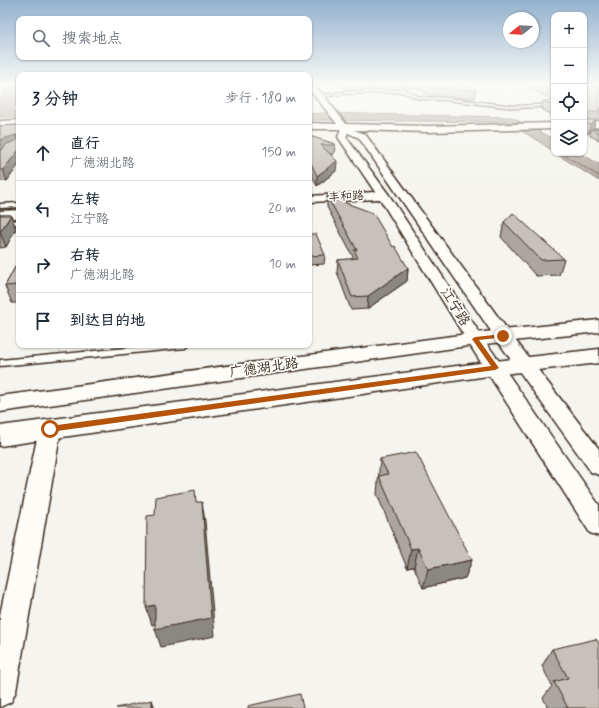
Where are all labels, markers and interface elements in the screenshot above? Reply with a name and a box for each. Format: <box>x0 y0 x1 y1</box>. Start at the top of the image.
north arrow <box>503 12 539 48</box>
map controls <box>551 12 587 156</box>
button: + <box>551 12 587 48</box>
search box <box>16 16 312 60</box>
icon: search <box>30 27 52 49</box>
text: 搜索地点 <box>62 29 122 49</box>
button: − <box>551 48 587 84</box>
button: locate <box>551 84 587 120</box>
text: 3 分钟 <box>32 88 78 110</box>
text: 步行 · 180 m <box>225 90 296 107</box>
button: layers <box>551 120 587 156</box>
text: 直行 <box>70 134 100 154</box>
icon: ahead <box>32 142 54 164</box>
text: 150 m <box>262 144 296 161</box>
text: 广德湖北路 <box>70 155 135 172</box>
street label: 丰和路 <box>328 188 364 206</box>
text: 左转 <box>70 190 100 210</box>
icon: left <box>32 198 54 220</box>
text: 20 m <box>268 200 296 217</box>
text: 江宁路 <box>70 211 109 228</box>
text: 右转 <box>70 246 100 266</box>
icon: right <box>32 254 54 276</box>
text: 10 m <box>269 256 296 273</box>
text: 广德湖北路 <box>70 267 135 284</box>
street label: 江宁路 <box>436 284 474 330</box>
icon: arrive <box>32 310 54 332</box>
text: 到达目的地 <box>70 311 145 331</box>
route end <box>494 327 512 345</box>
street label: 广德湖北路 <box>228 354 300 382</box>
route start <box>41 420 59 438</box>

